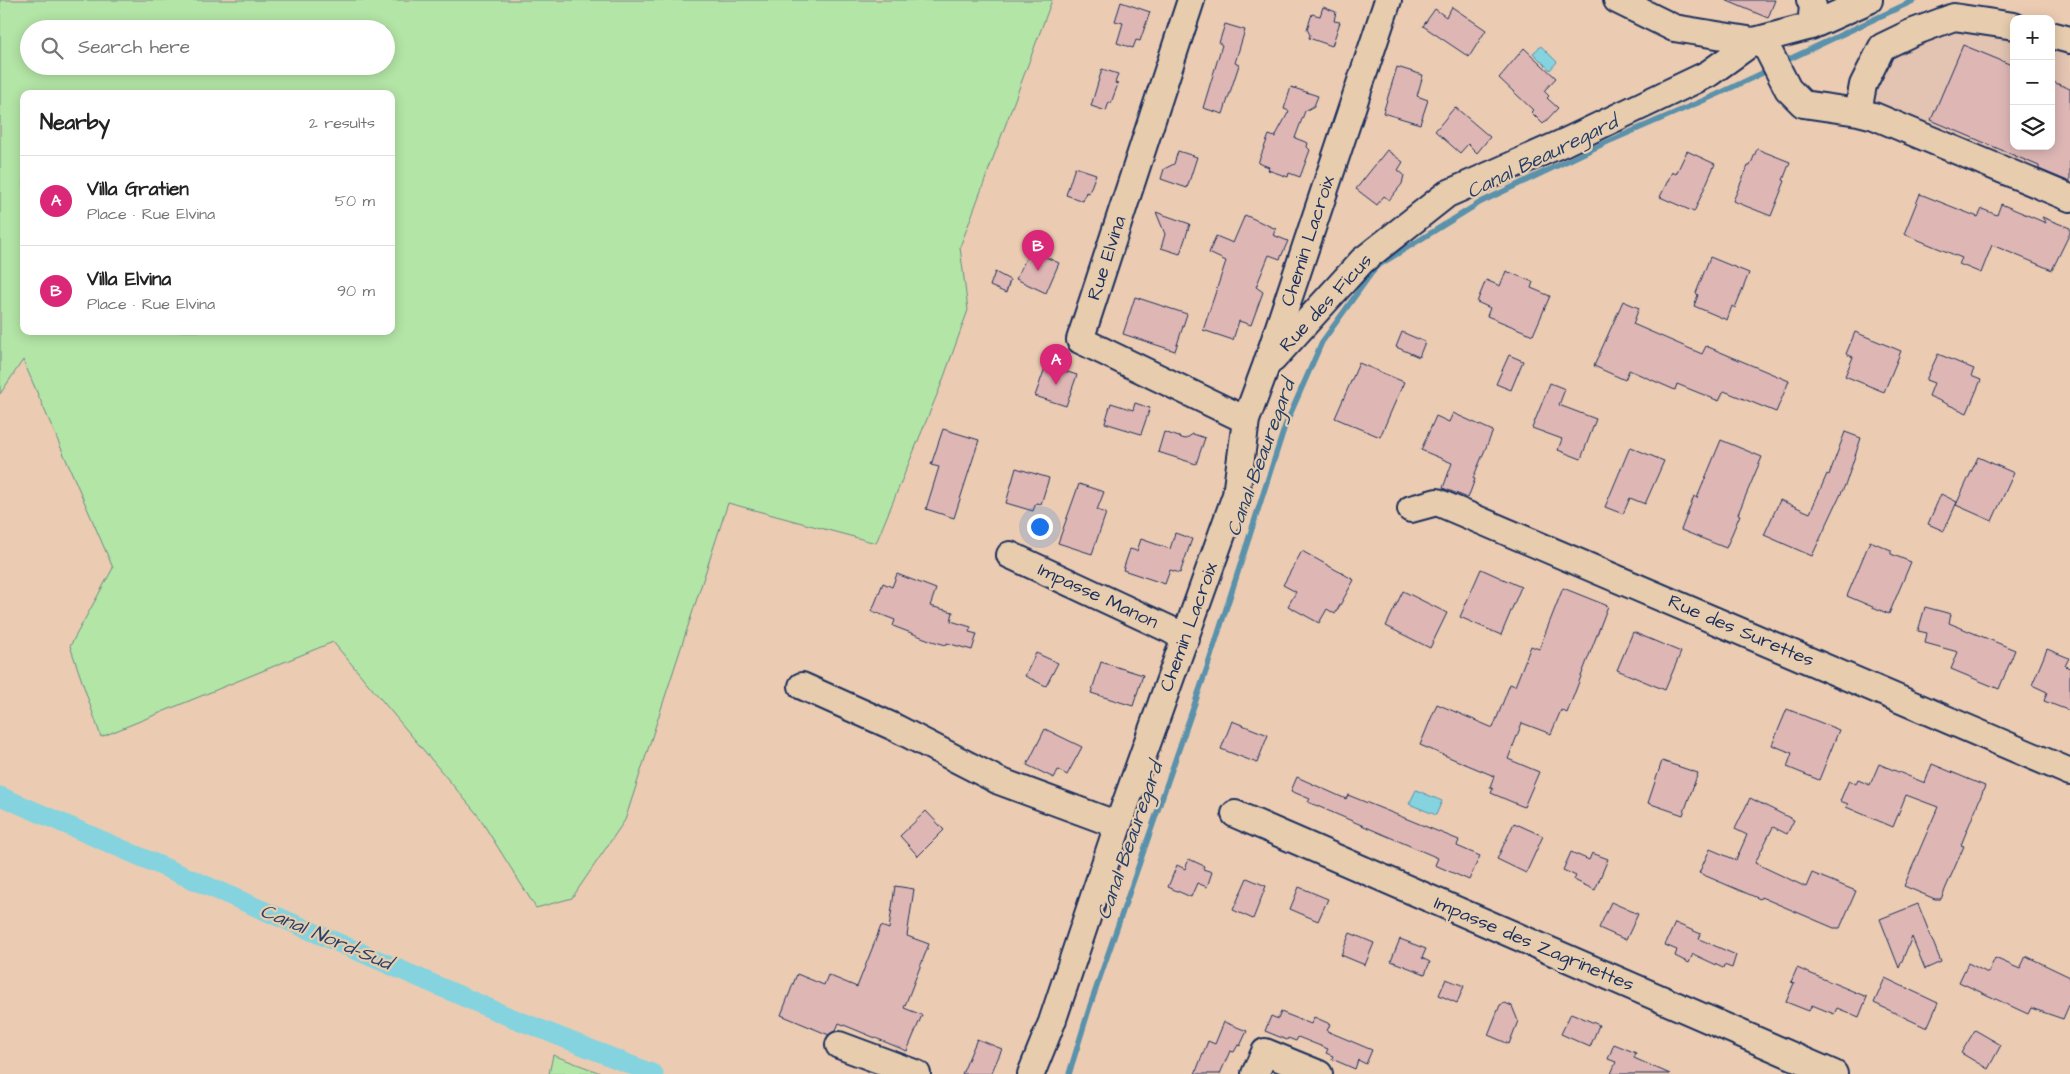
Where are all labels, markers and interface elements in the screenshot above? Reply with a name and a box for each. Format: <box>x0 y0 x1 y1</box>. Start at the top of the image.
map controls <box>2010 15 2055 150</box>
button: + <box>2010 15 2055 60</box>
search box <box>20 20 395 75</box>
icon: search <box>38 34 66 62</box>
text: Search here <box>78 34 190 61</box>
button: − <box>2010 60 2055 105</box>
button: layers <box>2010 105 2055 150</box>
water label: Canal Beauregard <box>1462 107 1626 207</box>
text: Nearby <box>40 108 110 137</box>
text: 2 results <box>309 112 375 134</box>
street label: Chemin Lacroix <box>1274 172 1342 310</box>
text: Villa Gratien <box>87 176 189 203</box>
text: A <box>51 190 61 212</box>
text: 50 m <box>335 190 375 212</box>
text: Place · Rue Elvina <box>87 203 215 225</box>
street label: Rue Elvina <box>1081 212 1133 304</box>
pin: B <box>1022 230 1054 271</box>
street label: Rue des Ficus <box>1273 248 1379 358</box>
text: Villa Elvina <box>87 266 171 293</box>
text: B <box>50 280 62 302</box>
text: 90 m <box>337 280 375 302</box>
text: Place · Rue Elvina <box>87 293 215 315</box>
pin: A <box>1040 344 1072 385</box>
water label: Canal Beauregard <box>1220 372 1305 541</box>
your location <box>1027 514 1053 540</box>
street label: Impasse Manon <box>1033 556 1163 636</box>
street label: Chemin Lacroix <box>1153 559 1225 695</box>
street label: Rue des Surettes <box>1664 588 1818 674</box>
water label: Canal Beauregard <box>1090 755 1172 924</box>
street label: Impasse des Zagrinettes <box>1430 890 1638 999</box>
water label: Canal Nord-Sud <box>256 897 399 979</box>

